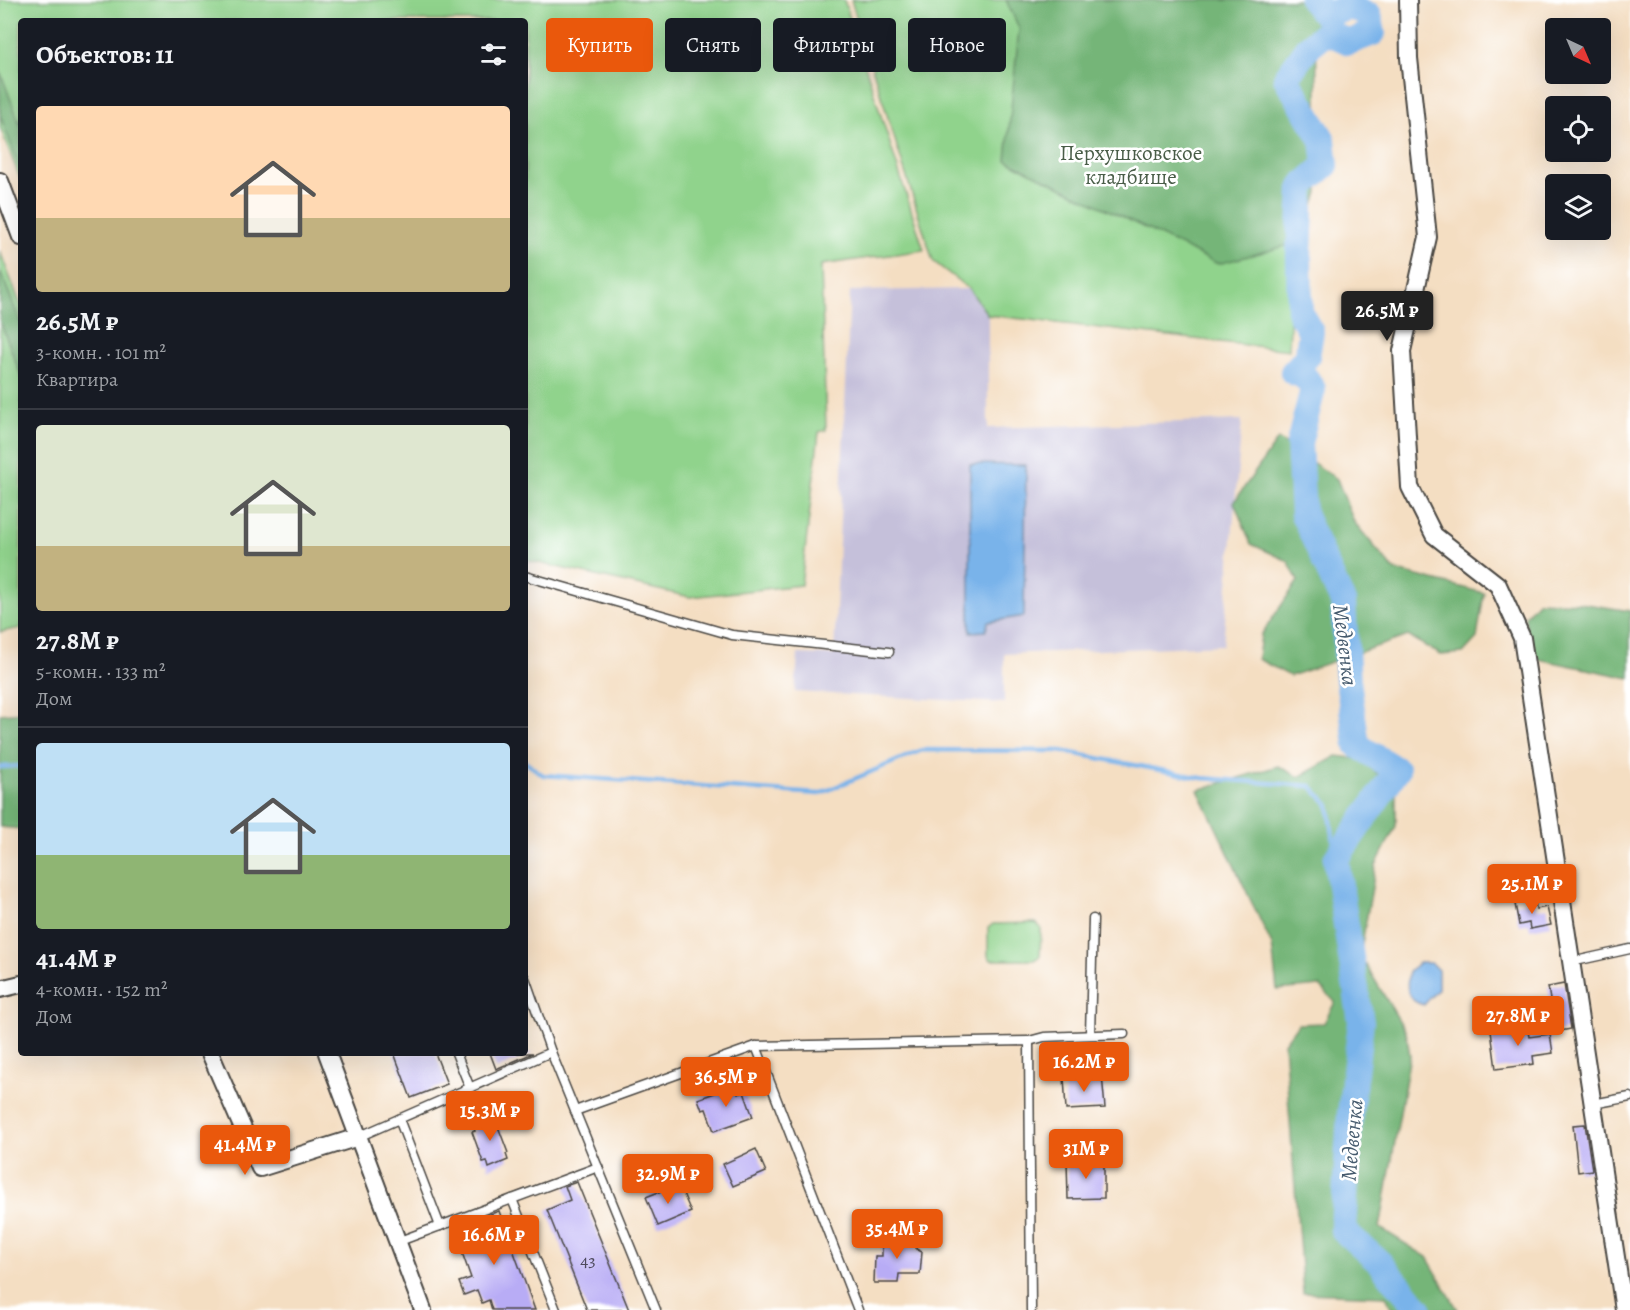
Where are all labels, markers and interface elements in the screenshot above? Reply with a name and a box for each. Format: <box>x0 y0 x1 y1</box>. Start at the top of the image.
chip: Купить <box>546 18 653 72</box>
chip: Снять <box>665 18 761 72</box>
chip: Фильтры <box>773 18 896 72</box>
chip: Новое <box>908 18 1006 72</box>
north arrow <box>1545 18 1611 84</box>
map controls <box>1545 18 1611 240</box>
text: Объектов: 11 <box>36 37 174 72</box>
icon: filters <box>477 38 510 71</box>
button: locate <box>1545 96 1611 162</box>
park label: Перхушковское кладбище <box>1060 139 1202 191</box>
icon: home <box>219 145 327 253</box>
button: layers <box>1545 174 1611 240</box>
pin: 26.5M ₽ <box>1332 291 1442 342</box>
text: 26.5M ₽ <box>1355 297 1419 324</box>
text: 26.5M ₽ <box>36 304 119 339</box>
text: 3-комн. · 101 m² <box>36 339 166 366</box>
text: Квартира <box>36 366 118 393</box>
icon: home <box>219 464 327 572</box>
water label: Медвенка <box>1325 603 1365 688</box>
text: 27.8M ₽ <box>36 623 119 658</box>
text: 5-комн. · 133 m² <box>36 658 166 685</box>
text: Дом <box>36 685 72 712</box>
icon: home <box>219 782 327 890</box>
pin: 25.1M ₽ <box>1477 864 1587 915</box>
text: 25.1M ₽ <box>1501 870 1563 897</box>
text: 41.4M ₽ <box>36 941 117 976</box>
text: 4-комн. · 152 m² <box>36 976 168 1003</box>
pin: 27.8M ₽ <box>1463 996 1573 1047</box>
text: 27.8M ₽ <box>1486 1002 1550 1029</box>
text: Дом <box>36 1003 72 1030</box>
pin: 16.2M ₽ <box>1029 1042 1139 1093</box>
text: 16.2M ₽ <box>1053 1048 1115 1075</box>
pin: 36.5M ₽ <box>671 1057 781 1108</box>
text: 36.5M ₽ <box>695 1063 757 1090</box>
pin: 15.3M ₽ <box>435 1091 545 1142</box>
text: 15.3M ₽ <box>460 1097 520 1124</box>
water label: Медвенка <box>1333 1098 1371 1182</box>
pin: 41.4M ₽ <box>190 1125 300 1176</box>
pin: 31M ₽ <box>1044 1129 1128 1180</box>
text: 41.4M ₽ <box>214 1131 276 1158</box>
text: 31M ₽ <box>1063 1135 1109 1162</box>
pin: 32.9M ₽ <box>613 1154 723 1205</box>
text: 32.9M ₽ <box>636 1160 700 1187</box>
pin: 35.4M ₽ <box>842 1209 952 1260</box>
pin: 16.6M ₽ <box>439 1215 549 1266</box>
text: 35.4M ₽ <box>866 1215 928 1242</box>
text: 16.6M ₽ <box>463 1221 525 1248</box>
house number: 43 <box>580 1248 596 1272</box>

